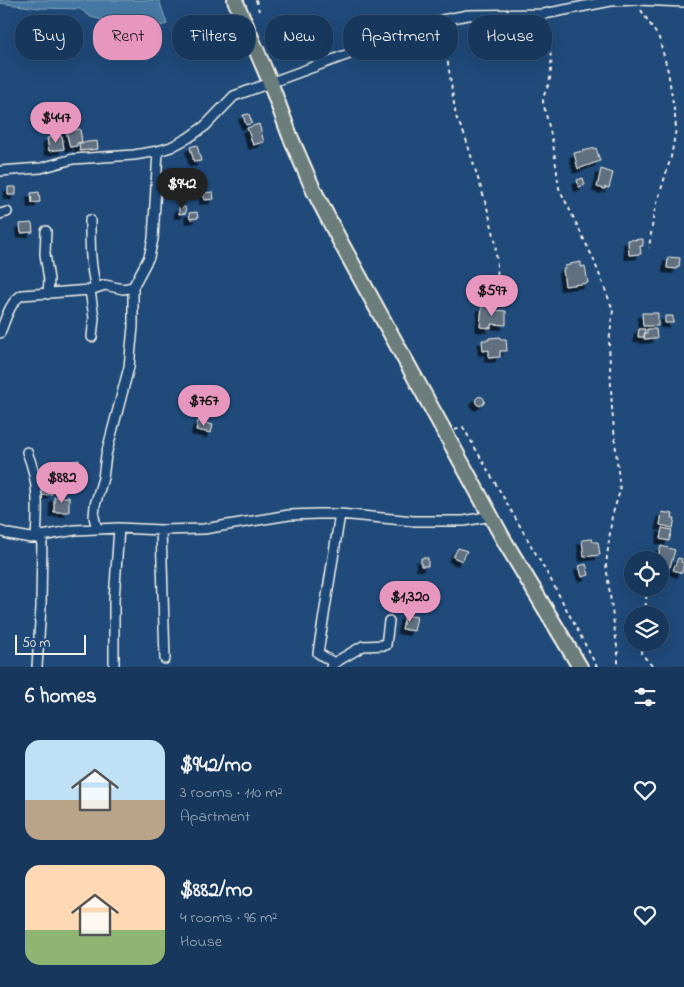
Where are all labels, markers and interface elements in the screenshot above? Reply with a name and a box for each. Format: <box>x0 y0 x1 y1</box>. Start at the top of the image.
chip: Buy <box>15 15 83 60</box>
chip: Rent <box>93 15 162 60</box>
chip: Filters <box>172 15 255 60</box>
chip: New <box>265 15 333 60</box>
chip: Apartment <box>343 15 458 60</box>
chip: House <box>468 15 552 60</box>
pin: $447 <box>26 102 86 144</box>
text: $447 <box>41 106 71 130</box>
pin: $942 <box>152 168 212 210</box>
text: $942 <box>167 172 197 196</box>
pin: $597 <box>462 274 522 317</box>
text: $597 <box>477 279 507 303</box>
pin: $767 <box>174 384 234 427</box>
text: $767 <box>189 389 219 413</box>
pin: $882 <box>32 462 92 504</box>
text: $882 <box>47 466 77 490</box>
map controls <box>624 551 669 651</box>
button: locate <box>624 551 669 596</box>
pin: $1,320 <box>369 580 451 623</box>
text: $1,320 <box>391 585 430 609</box>
button: layers <box>624 606 669 651</box>
scale bar <box>15 632 86 655</box>
text: 50 m <box>22 633 50 654</box>
text: 6 homes <box>25 682 97 712</box>
icon: filters <box>631 683 659 711</box>
text: $942/mo <box>180 751 252 781</box>
icon: home <box>65 760 125 820</box>
icon: heart <box>631 776 659 804</box>
text: 3 rooms · 110 m² <box>180 781 282 805</box>
text: Apartment <box>180 805 250 829</box>
text: $882/mo <box>180 876 253 906</box>
icon: home <box>65 885 125 945</box>
icon: heart <box>631 901 659 929</box>
text: 4 rooms · 96 m² <box>180 906 277 930</box>
text: House <box>180 930 222 954</box>

